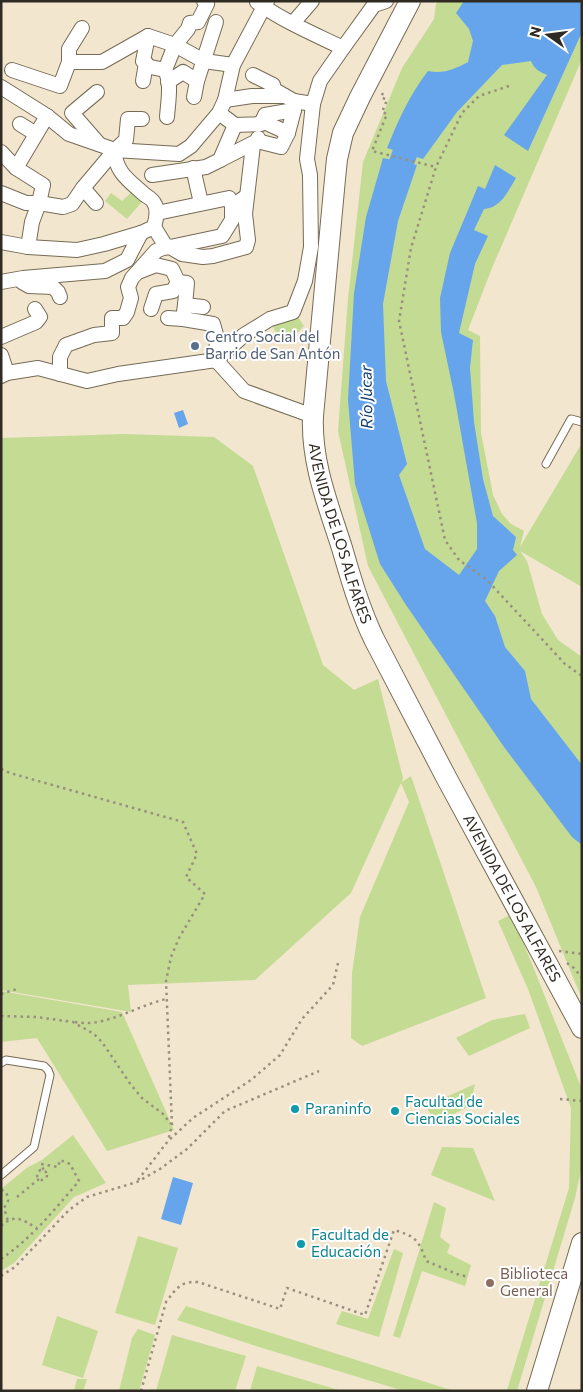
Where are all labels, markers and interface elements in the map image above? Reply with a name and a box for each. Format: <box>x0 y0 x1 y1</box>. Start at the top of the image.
north arrow <box>523 10 573 60</box>
text: N <box>525 25 544 39</box>
place label: Centro Social del Barrio de San Antón <box>205 327 340 362</box>
marker: Centro Social del Barrio de San Antón <box>189 340 201 352</box>
water label: Río Júcar <box>355 364 376 429</box>
street label: AVENIDA DE LOS ALFARES <box>306 442 376 626</box>
street label: AVENIDA DE LOS ALFARES <box>460 811 565 985</box>
place label: Facultad de Ciencias Sociales <box>405 1092 520 1127</box>
place label: Paraninfo <box>305 1099 372 1117</box>
marker: Paraninfo <box>289 1103 301 1115</box>
marker: Facultad de Ciencias Sociales <box>389 1105 401 1117</box>
place label: Facultad de Educación <box>311 1225 389 1260</box>
marker: Facultad de Educación <box>295 1238 307 1250</box>
place label: Biblioteca General <box>500 1264 568 1299</box>
marker: Biblioteca General <box>484 1277 496 1289</box>

